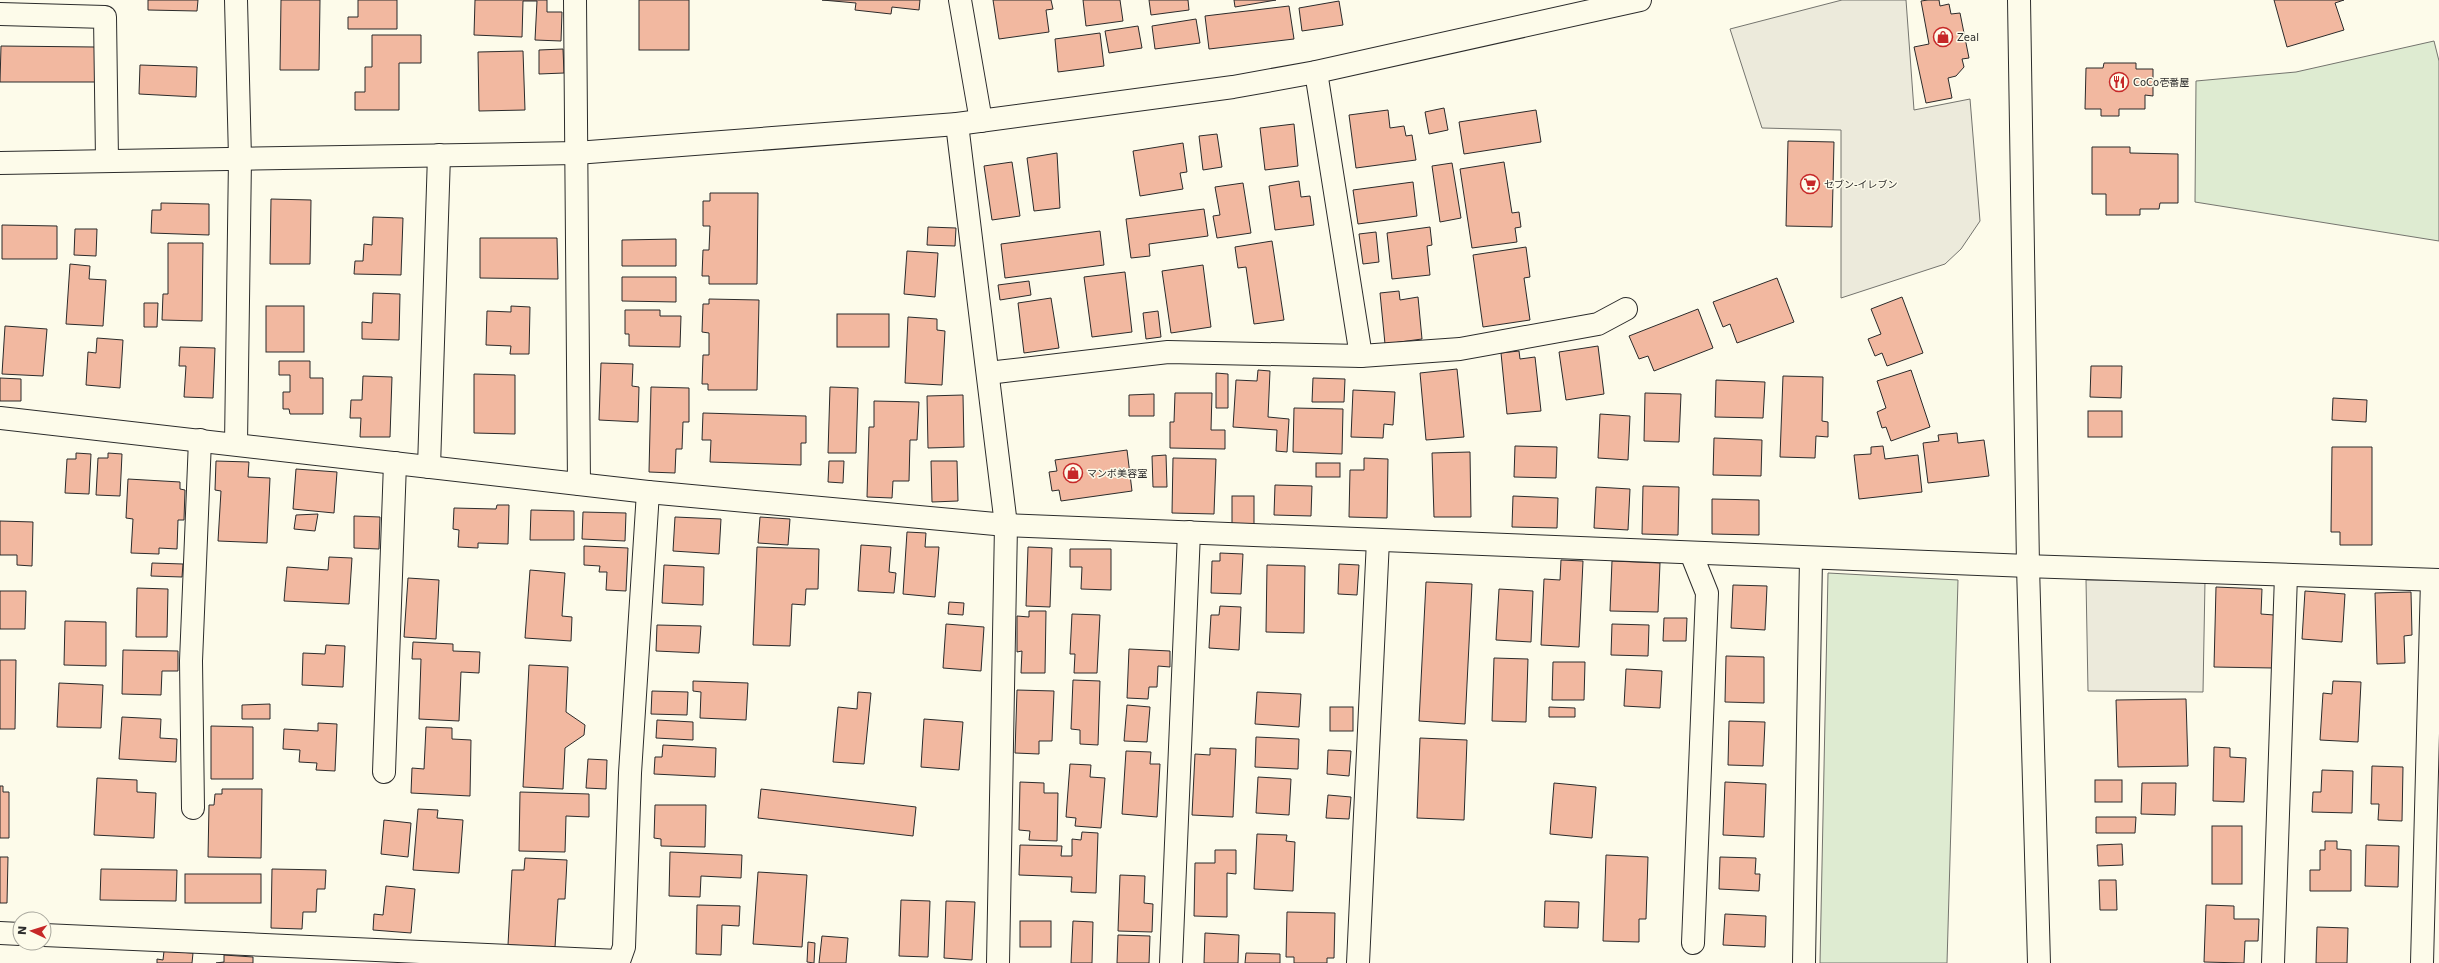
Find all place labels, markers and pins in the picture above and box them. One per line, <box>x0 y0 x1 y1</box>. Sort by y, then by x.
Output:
shop icon: Zeal <box>1932 26 1954 48</box>
place label: Zeal <box>1957 32 1979 43</box>
restaurant icon: CoCo壱番屋 <box>2108 71 2130 93</box>
place label: CoCo壱番屋 <box>2133 77 2189 88</box>
supermarket icon: セブン-イレブン <box>1799 173 1821 195</box>
place label: セブン-イレブン <box>1824 179 1898 190</box>
shop icon: マンボ美容室 <box>1062 462 1084 484</box>
place label: マンボ美容室 <box>1087 468 1147 479</box>

